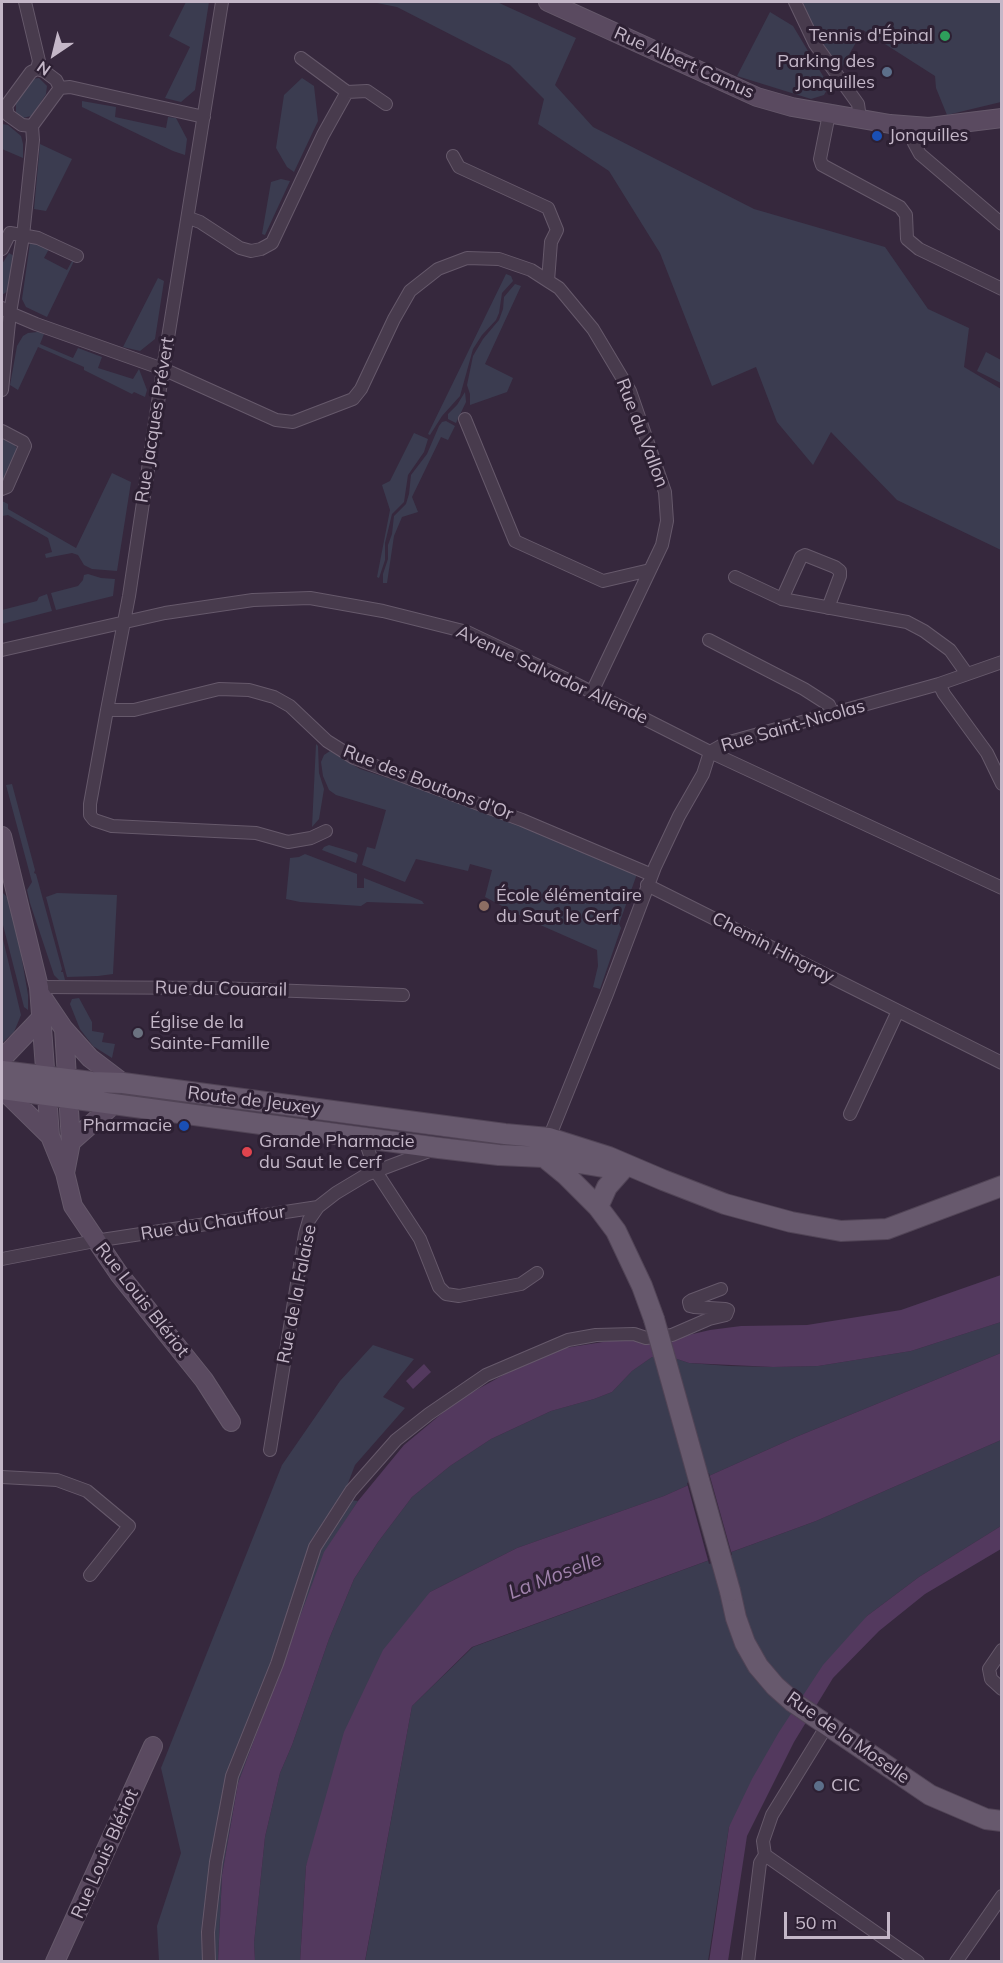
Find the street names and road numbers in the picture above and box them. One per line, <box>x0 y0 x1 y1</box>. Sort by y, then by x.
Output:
street label: Rue Albert Camus <box>610 22 758 104</box>
street label: Rue Jacques Prévert <box>131 336 179 504</box>
street label: Rue du Vallon <box>611 375 673 491</box>
street label: Avenue Salvador Allende <box>453 621 651 729</box>
street label: Rue Saint-Nicolas <box>719 695 867 757</box>
street label: Rue des Boutons d'Or <box>340 741 516 825</box>
street label: Chemin Hingray <box>708 908 838 988</box>
street label: Rue du Couarail <box>155 977 287 1001</box>
street label: Route de Jeuxey <box>186 1082 322 1120</box>
street label: Rue du Chauffour <box>139 1201 287 1245</box>
street label: Rue de la Falaise <box>273 1223 321 1365</box>
street label: Rue Louis Blériot <box>91 1238 193 1362</box>
street label: Rue de la Moselle <box>782 1688 914 1788</box>
street label: Rue Louis Blériot <box>67 1786 143 1922</box>

